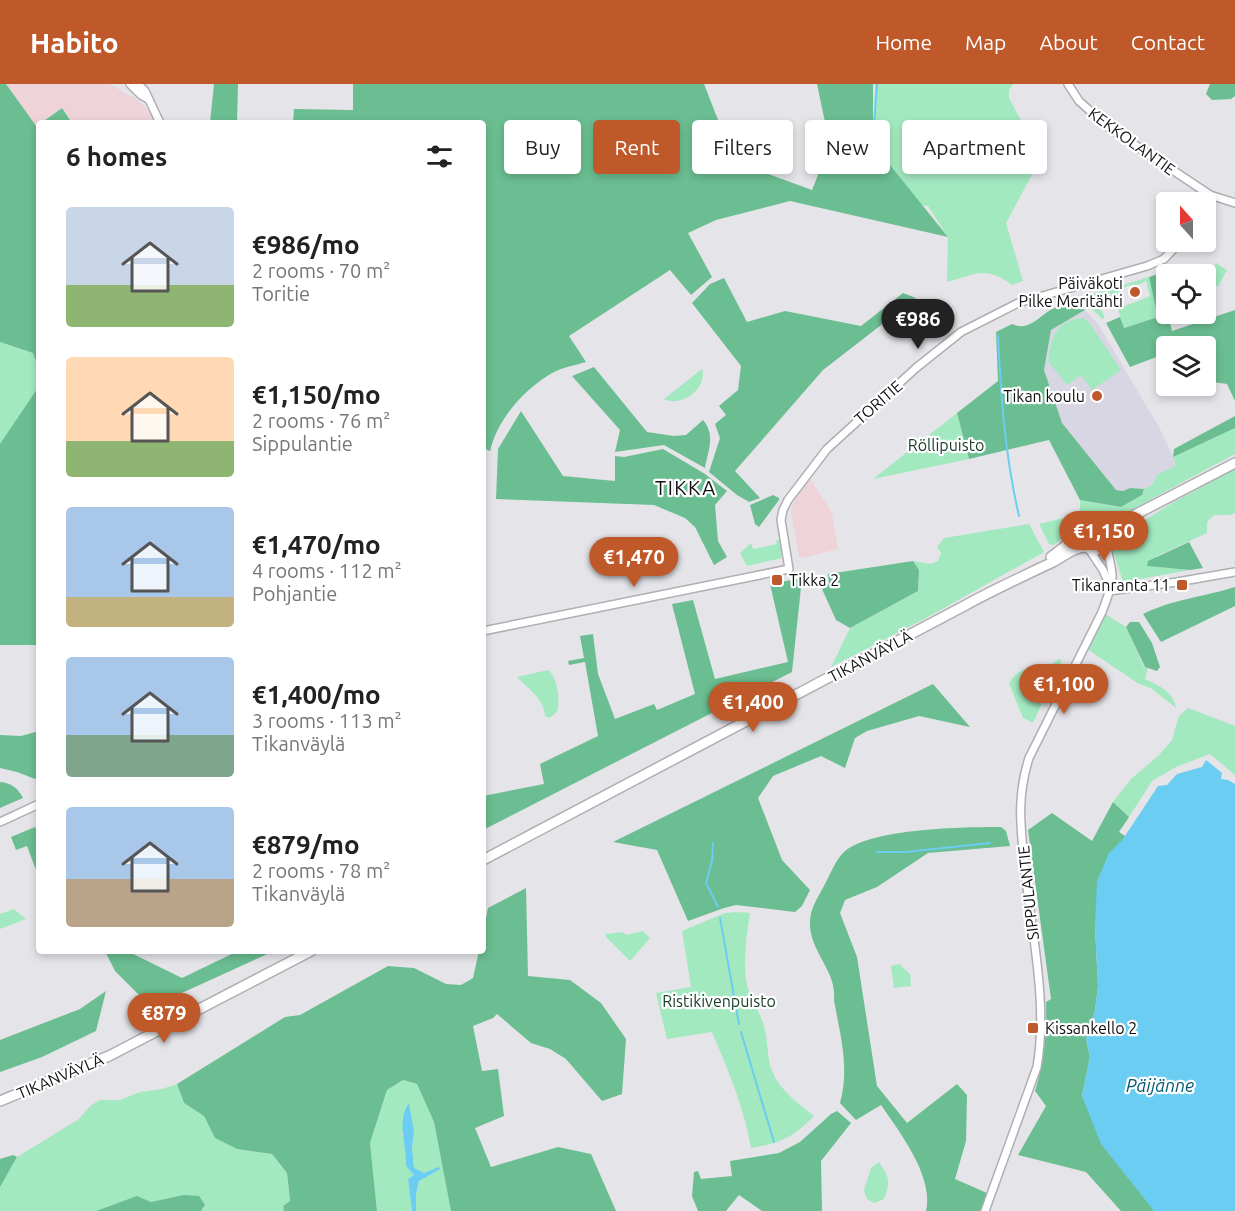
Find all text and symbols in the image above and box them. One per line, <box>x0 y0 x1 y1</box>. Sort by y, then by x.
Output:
text: Habito <box>30 27 119 58</box>
text: Home <box>875 30 932 54</box>
text: Map <box>965 30 1006 54</box>
text: About <box>1039 30 1098 54</box>
text: Contact <box>1131 30 1205 54</box>
street label: KEKKOLANTIE <box>1085 104 1179 178</box>
chip: Buy <box>504 120 581 174</box>
chip: Rent <box>593 120 680 174</box>
chip: Filters <box>692 120 793 174</box>
chip: New <box>805 120 890 174</box>
chip: Apartment <box>902 120 1047 174</box>
icon: filters <box>423 140 456 173</box>
text: 6 homes <box>66 142 167 171</box>
north arrow <box>1156 192 1216 252</box>
map controls <box>1156 192 1216 396</box>
text: €986/mo <box>252 230 360 259</box>
icon: home <box>114 231 186 303</box>
text: 2 rooms · 70 m² <box>252 259 390 282</box>
button: locate <box>1156 264 1216 324</box>
place label: Päiväkoti Pilke Meritähti <box>1019 274 1123 310</box>
text: Toritie <box>252 282 310 305</box>
marker: Päiväkoti Pilke Meritähti <box>1128 285 1142 299</box>
pin: €986 <box>882 299 954 350</box>
text: €986 <box>895 307 941 330</box>
button: layers <box>1156 336 1216 396</box>
street label: TORITIE <box>851 376 905 428</box>
text: €1,150/mo <box>252 380 381 409</box>
icon: home <box>114 381 186 453</box>
place label: Tikan koulu <box>1003 387 1085 405</box>
marker: Tikan koulu <box>1090 389 1104 403</box>
text: 2 rooms · 76 m² <box>252 409 390 432</box>
text: Sippulantie <box>252 432 353 455</box>
park label: Röllipuisto <box>908 436 984 454</box>
district label: TIKKA <box>655 476 717 499</box>
pin: €1,150 <box>1055 511 1153 562</box>
text: €1,150 <box>1073 519 1135 542</box>
text: €1,470/mo <box>252 530 381 559</box>
icon: home <box>114 531 186 603</box>
pin: €1,470 <box>585 537 683 588</box>
text: €1,470 <box>603 545 665 568</box>
text: 4 rooms · 112 m² <box>252 559 402 582</box>
place label: Tikka 2 <box>789 571 839 589</box>
marker: Tikka 2 <box>770 573 784 587</box>
place label: Tikanranta 11 <box>1072 576 1170 594</box>
marker: Tikanranta 11 <box>1175 578 1189 592</box>
text: Pohjantie <box>252 582 337 605</box>
street label: TIKANVÄYLÄ <box>825 626 915 686</box>
pin: €1,100 <box>1015 664 1113 715</box>
text: €1,100 <box>1033 672 1095 695</box>
text: €1,400/mo <box>252 680 381 709</box>
icon: home <box>114 681 186 753</box>
pin: €1,400 <box>704 682 802 733</box>
text: €1,400 <box>722 690 784 713</box>
text: 3 rooms · 113 m² <box>252 709 402 732</box>
text: Tikanväylä <box>252 732 345 755</box>
text: €879/mo <box>252 830 360 859</box>
icon: home <box>114 831 186 903</box>
street label: SIPPULANTIE <box>1014 845 1042 941</box>
text: 2 rooms · 78 m² <box>252 859 390 882</box>
text: Tikanväylä <box>252 882 345 905</box>
park label: Ristikivenpuisto <box>662 992 776 1010</box>
pin: €879 <box>128 993 200 1044</box>
text: €879 <box>141 1001 187 1024</box>
place label: Kissankello 2 <box>1045 1019 1137 1037</box>
marker: Kissankello 2 <box>1026 1021 1040 1035</box>
street label: TIKANVÄYLÄ <box>14 1050 106 1102</box>
water label: Päijänne <box>1126 1075 1194 1095</box>

